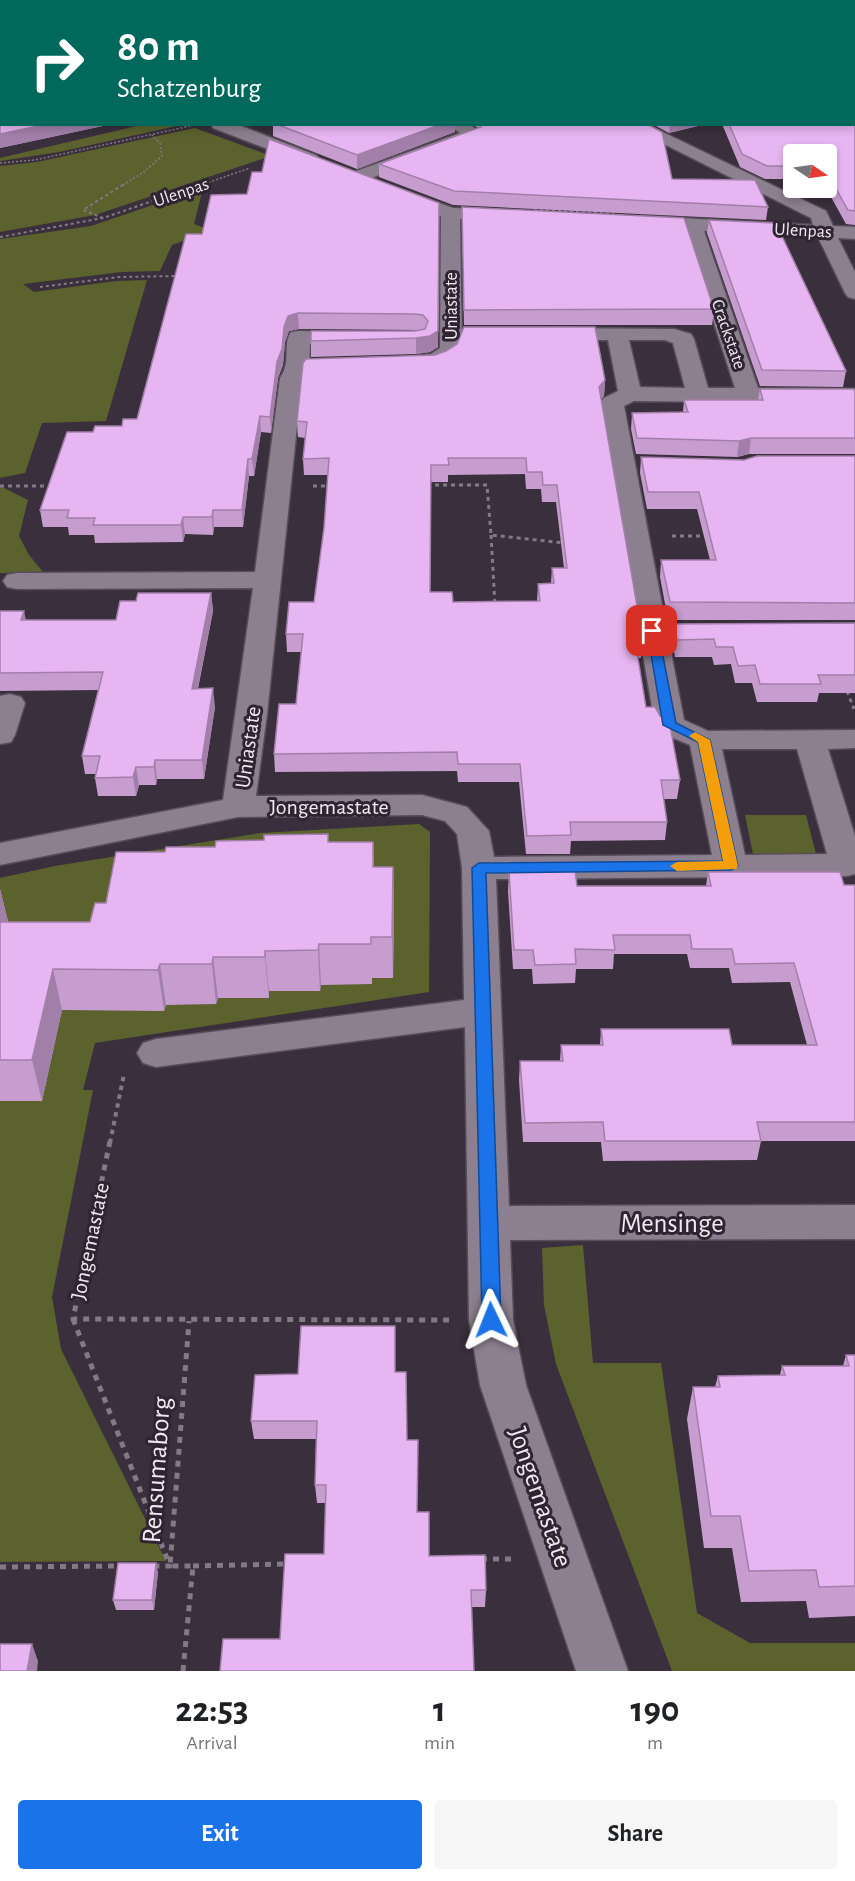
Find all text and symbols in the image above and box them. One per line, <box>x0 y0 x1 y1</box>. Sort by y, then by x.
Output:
icon: right <box>18 24 96 102</box>
text: 80 m <box>117 26 200 68</box>
text: Schatzenburg <box>117 75 261 102</box>
north arrow <box>783 144 837 198</box>
map controls <box>783 144 837 198</box>
street label: Ulenpas <box>151 175 211 211</box>
street label: Ulenpas <box>774 221 832 241</box>
street label: Uniastate <box>443 272 461 340</box>
street label: Crackstate <box>708 297 748 372</box>
pin <box>626 605 677 656</box>
icon: arrive <box>635 614 668 647</box>
street label: Uniastate <box>231 705 265 789</box>
street label: Jongemastate <box>269 796 389 818</box>
street label: Jongemastate <box>67 1181 113 1302</box>
street label: Mensinge <box>620 1210 724 1237</box>
position arrow <box>459 1288 523 1352</box>
street label: Rensumaborg <box>138 1395 175 1544</box>
street label: Jongemastate <box>504 1424 577 1571</box>
text: 22:53 <box>175 1692 249 1728</box>
text: 1 <box>433 1692 446 1728</box>
text: 190 <box>630 1692 680 1728</box>
text: Arrival <box>186 1733 238 1753</box>
text: min <box>424 1733 455 1753</box>
text: m <box>647 1733 663 1753</box>
button: Exit <box>18 1800 422 1869</box>
button: Share <box>434 1800 837 1869</box>

